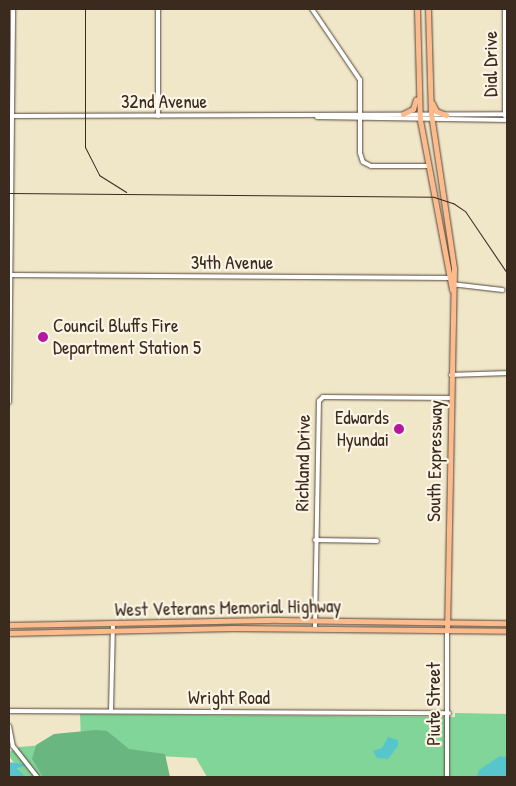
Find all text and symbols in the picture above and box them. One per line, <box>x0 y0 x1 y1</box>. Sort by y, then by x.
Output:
street label: Dial Drive <box>480 31 502 97</box>
street label: 32nd Avenue <box>121 91 207 113</box>
street label: 34th Avenue <box>191 252 273 274</box>
place label: Council Bluffs Fire Department Station 5 <box>53 315 201 359</box>
marker: Council Bluffs Fire Department Station 5 <box>37 331 49 343</box>
street label: South Expressway <box>423 400 447 522</box>
place label: Edwards Hyundai <box>335 407 389 451</box>
street label: Richland Drive <box>291 414 315 512</box>
marker: Edwards Hyundai <box>393 423 405 435</box>
street label: West Veterans Memorial Highway <box>115 595 341 621</box>
street label: Piute Street <box>423 662 445 746</box>
street label: Wright Road <box>188 687 270 709</box>

